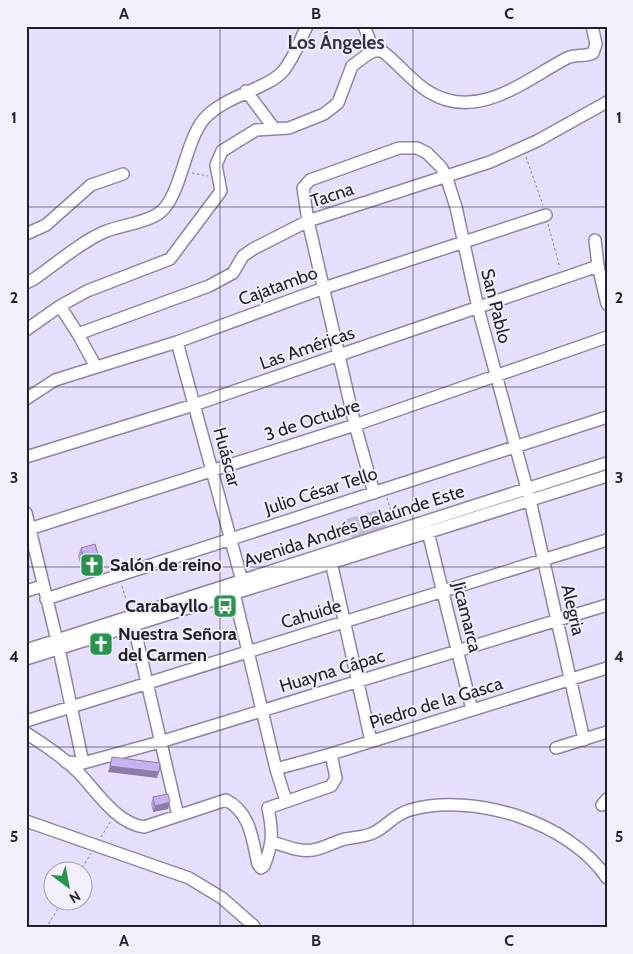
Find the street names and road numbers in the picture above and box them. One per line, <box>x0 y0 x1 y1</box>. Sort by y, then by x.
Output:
street label: Tacna <box>308 178 357 212</box>
street label: Cajatambo <box>236 262 321 310</box>
street label: San Pablo <box>476 266 516 346</box>
street label: Las Américas <box>257 321 357 375</box>
street label: 3 de Octubre <box>261 394 363 446</box>
street label: Huáscar <box>209 425 246 489</box>
street label: Julio César Tello <box>261 462 380 520</box>
street label: Avenida Andrés Belaúnde Este <box>241 480 467 572</box>
street label: Jicamarca <box>447 579 486 655</box>
street label: Alegria <box>556 582 590 638</box>
street label: Cahuide <box>278 594 344 634</box>
street label: Huayna Cápac <box>277 645 387 697</box>
street label: Piedro de la Gasca <box>367 672 505 734</box>

